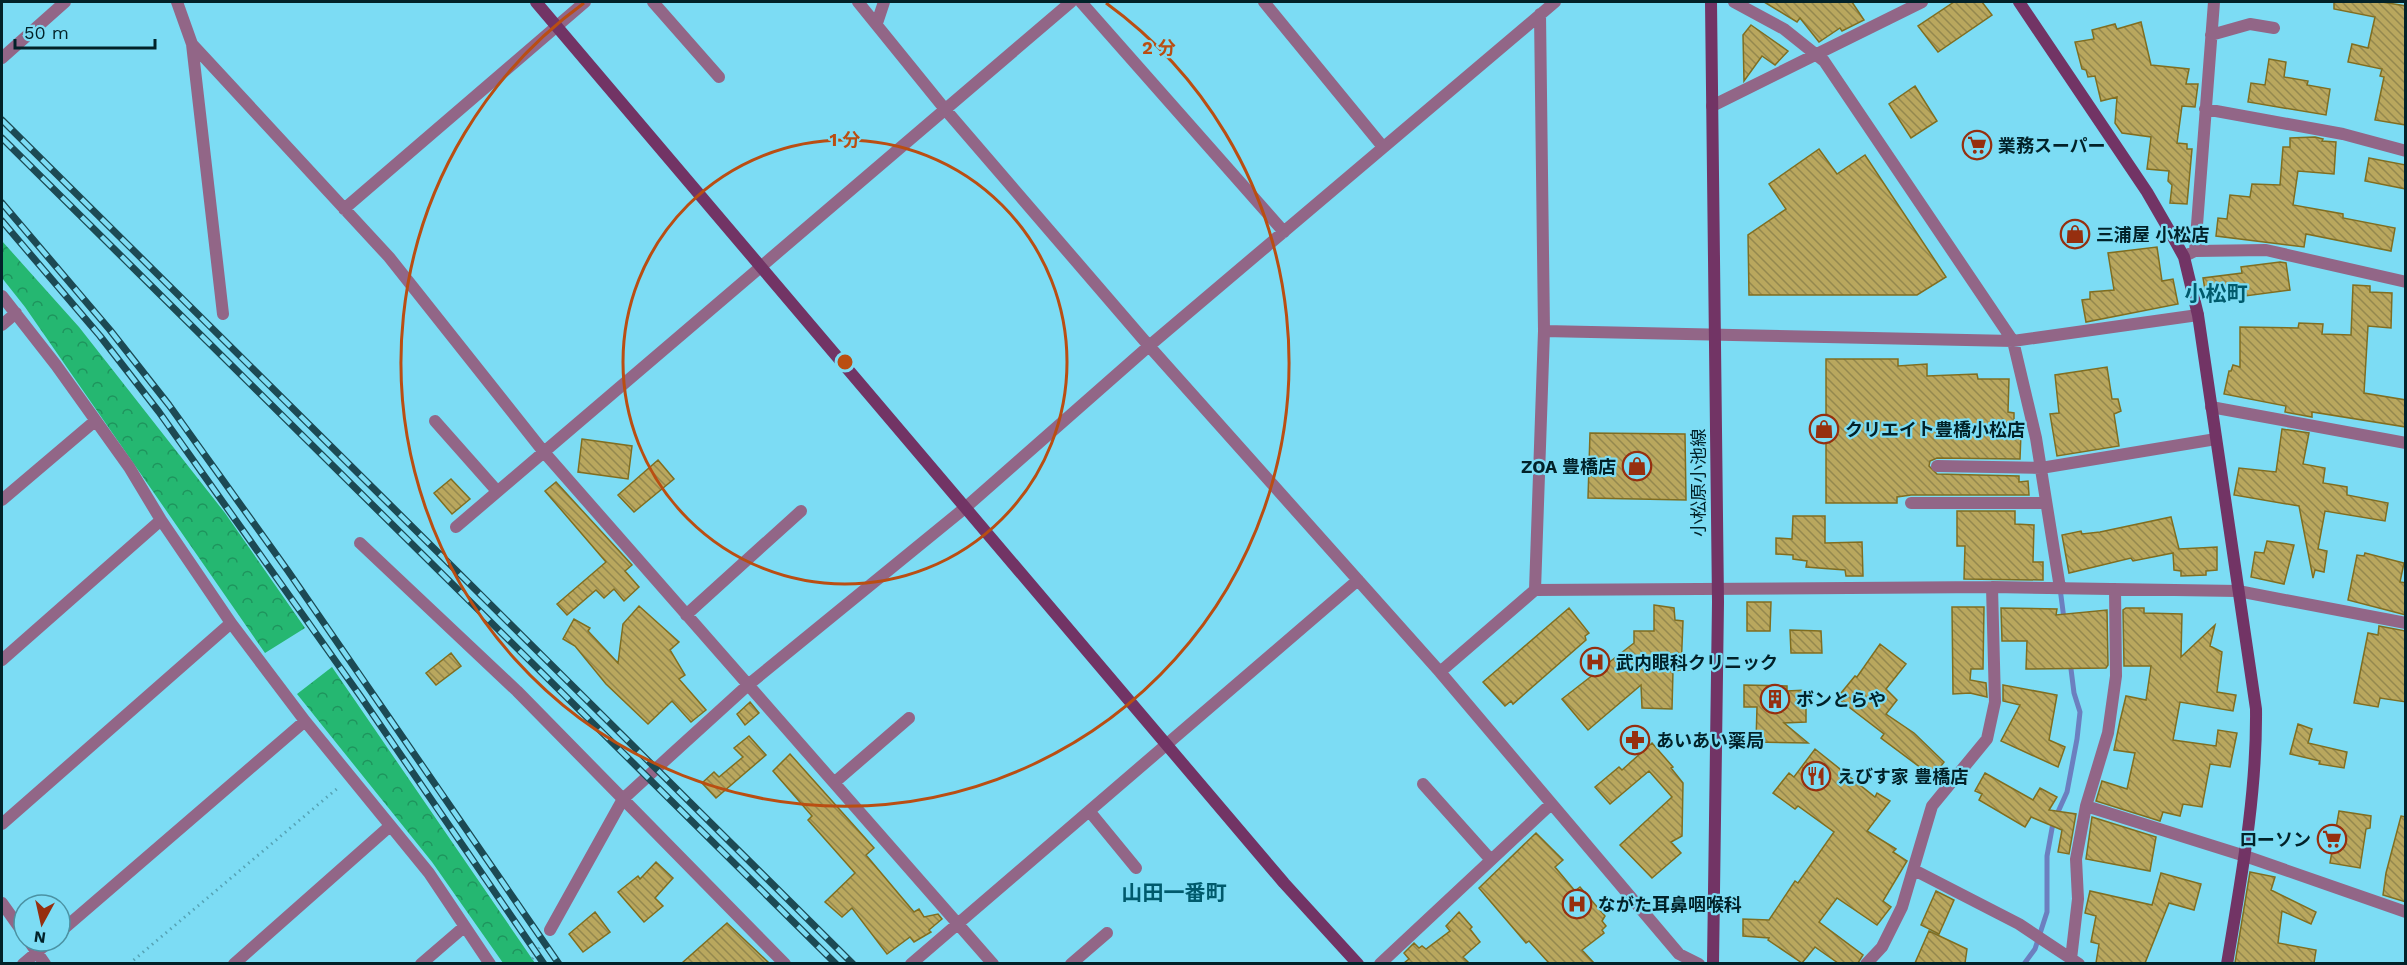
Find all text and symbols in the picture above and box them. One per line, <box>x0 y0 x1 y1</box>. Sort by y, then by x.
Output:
scale bar <box>15 12 154 50</box>
text: 50 m <box>24 22 69 43</box>
text: 2 分 <box>1142 37 1176 58</box>
text: 1 分 <box>830 129 860 150</box>
supermarket icon: 業務スーパー <box>1961 129 1993 161</box>
place label: 業務スーパー <box>1998 135 2106 156</box>
shop icon: 三浦屋 小松店 <box>2059 218 2091 250</box>
place label: 三浦屋 小松店 <box>2096 224 2209 245</box>
district label: 小松町 <box>2185 281 2248 306</box>
centre of rings <box>835 352 855 372</box>
shop icon: クリエイト豊橋小松店 <box>1808 413 1840 445</box>
place label: クリエイト豊橋小松店 <box>1845 419 2025 440</box>
street label: 小松原小池線 <box>1688 429 1709 537</box>
shop icon: ZOA 豊橋店 <box>1621 450 1653 482</box>
place label: ZOA 豊橋店 <box>1521 456 1616 477</box>
hospital icon: 武内眼科クリニック <box>1579 646 1611 678</box>
place label: 武内眼科クリニック <box>1616 652 1778 673</box>
building icon: ボンとらや <box>1759 683 1791 715</box>
place label: ボンとらや <box>1796 689 1886 710</box>
pharmacy icon: あいあい薬局 <box>1619 724 1651 756</box>
place label: あいあい薬局 <box>1656 730 1764 751</box>
restaurant icon: えびす家 豊橋店 <box>1800 760 1832 792</box>
place label: えびす家 豊橋店 <box>1837 766 1968 787</box>
supermarket icon: ローソン <box>2316 823 2348 855</box>
place label: ローソン <box>2239 829 2311 850</box>
district label: 山田一番町 <box>1122 880 1227 905</box>
hospital icon: ながた耳鼻咽喉科 <box>1561 888 1593 920</box>
north arrow <box>12 893 72 953</box>
place label: ながた耳鼻咽喉科 <box>1598 894 1742 915</box>
text: N <box>33 927 47 948</box>

